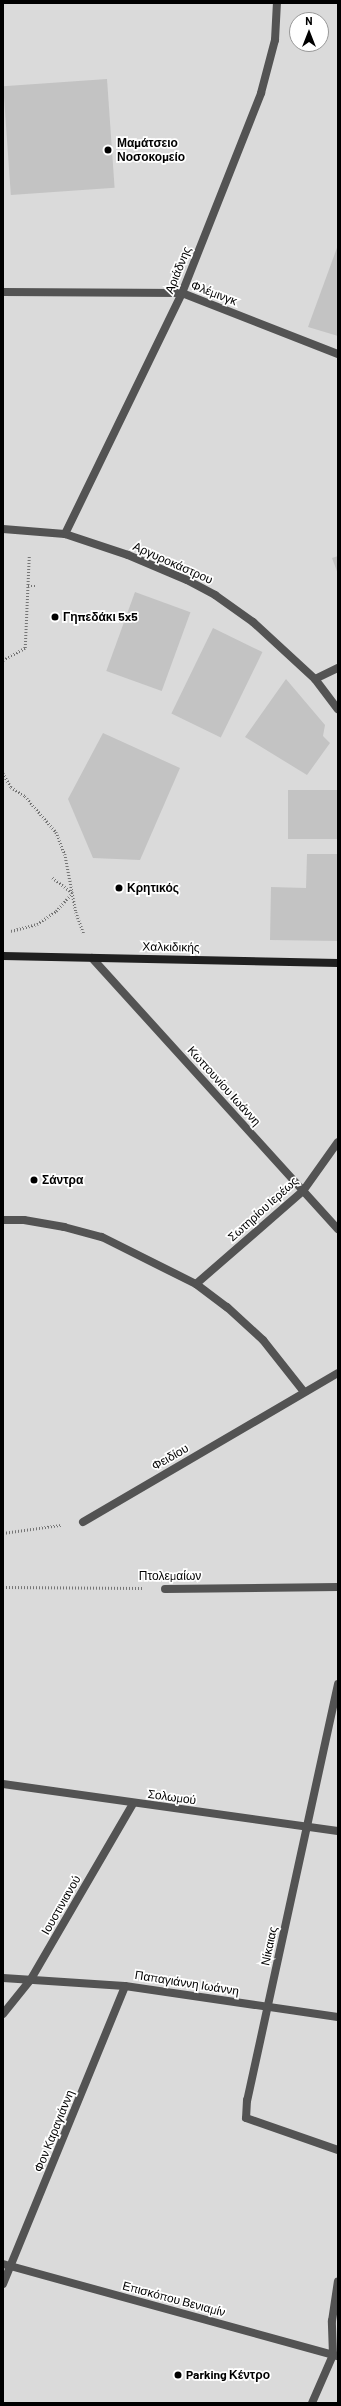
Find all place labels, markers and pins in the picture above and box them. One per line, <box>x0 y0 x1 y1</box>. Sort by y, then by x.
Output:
place label: Μαμάτσειο Νοσοκομείο <box>117 136 185 164</box>
marker: Μαμάτσειο Νοσοκομείο <box>102 144 114 156</box>
place label: Γηπεδάκι 5x5 <box>63 610 138 624</box>
marker: Γηπεδάκι 5x5 <box>50 612 60 622</box>
place label: Κρητικός <box>127 881 179 895</box>
marker: Κρητικός <box>114 883 124 893</box>
place label: Σάντρα <box>42 1173 83 1187</box>
marker: Σάντρα <box>29 1175 39 1185</box>
place label: Parking Κέντρο <box>186 2368 270 2382</box>
marker: Parking Κέντρο <box>173 2370 183 2380</box>

